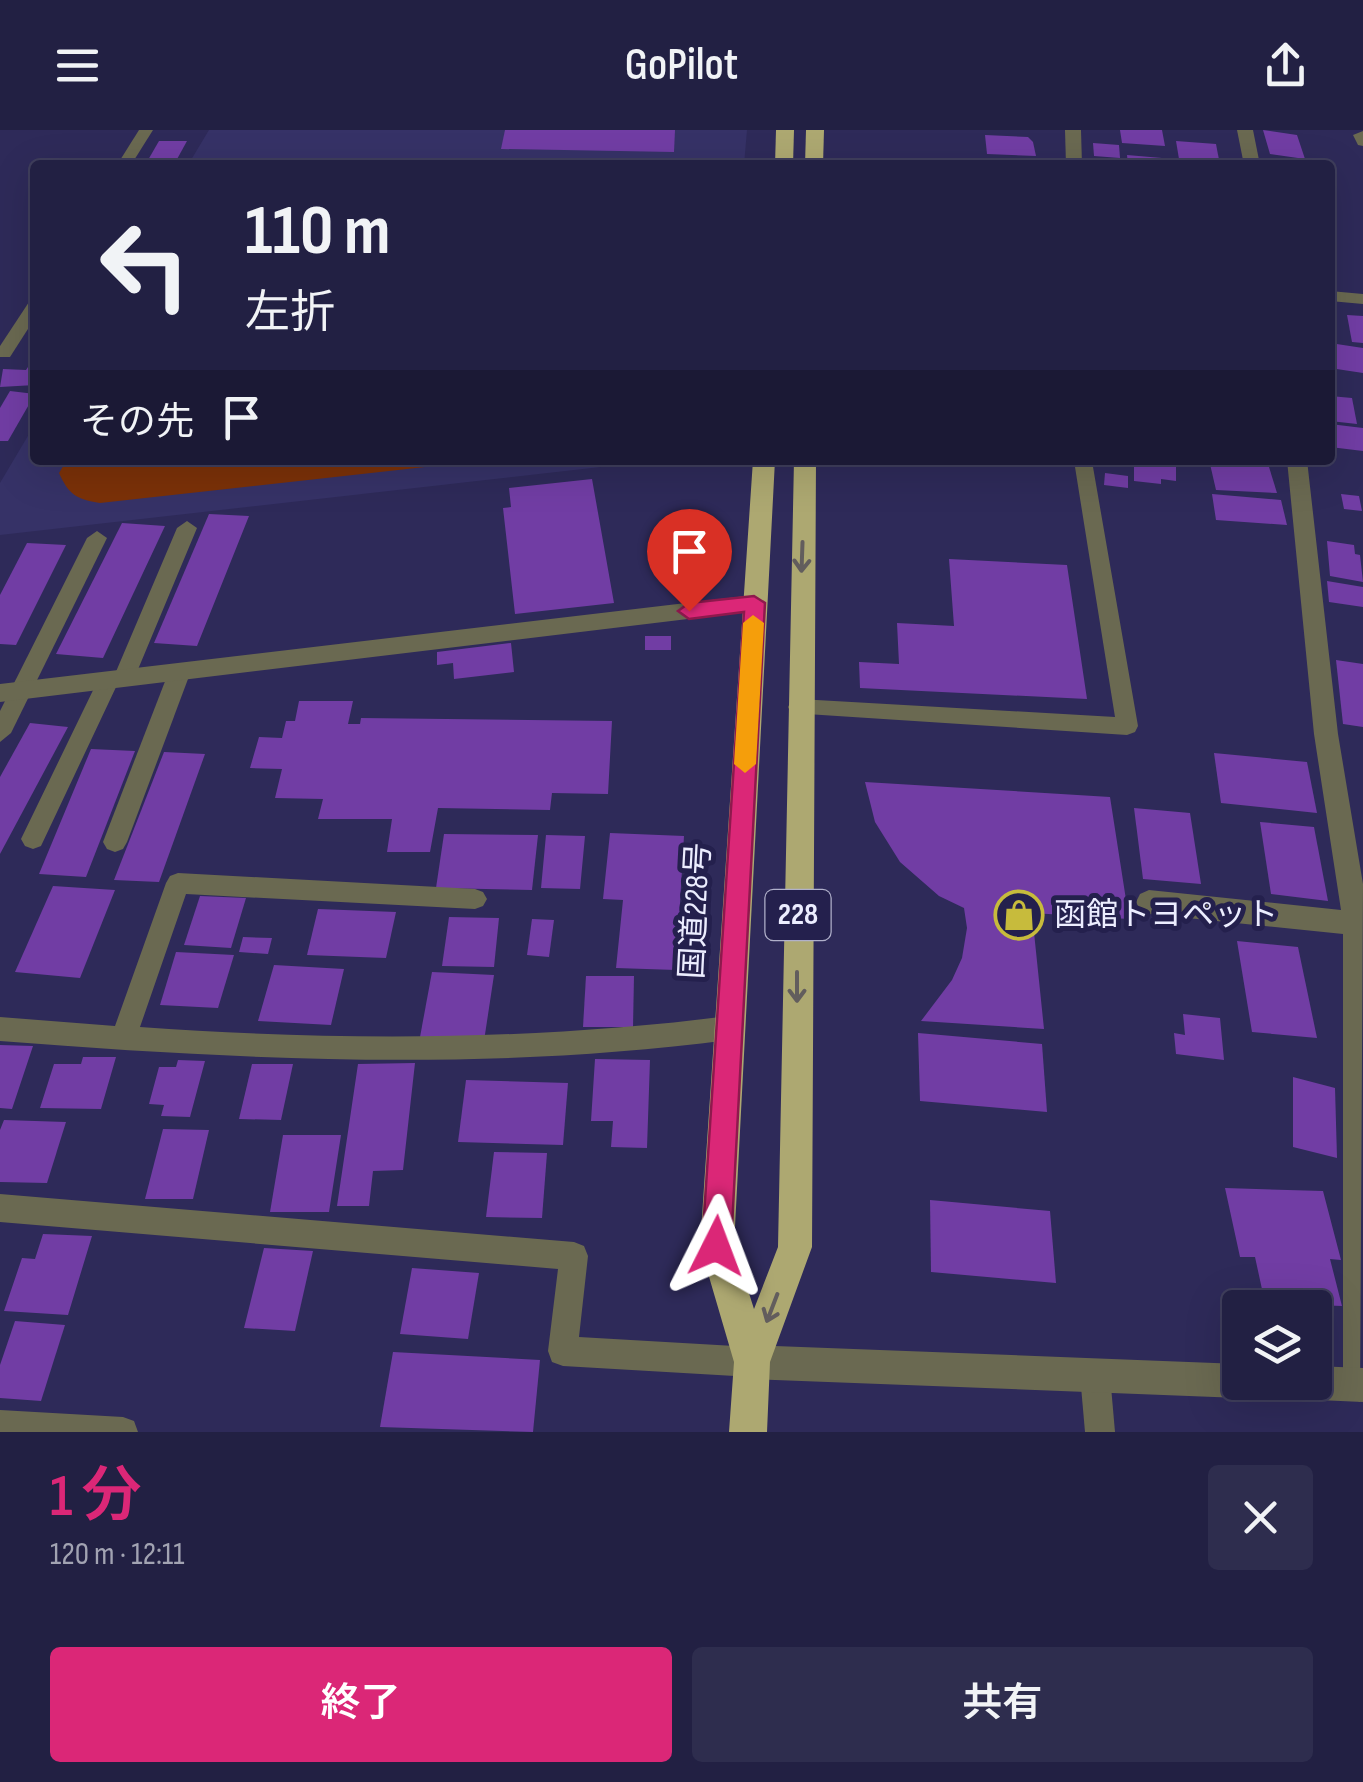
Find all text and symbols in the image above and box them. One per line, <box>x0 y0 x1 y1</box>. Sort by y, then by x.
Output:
icon: menu <box>50 38 105 93</box>
text: GoPilot <box>625 38 738 93</box>
icon: share <box>1258 38 1313 93</box>
text: 110 m <box>245 190 391 274</box>
icon: left <box>80 200 210 330</box>
text: 左折 <box>245 286 335 341</box>
icon: arrive <box>214 390 269 445</box>
text: その先 <box>80 400 194 445</box>
pin <box>647 509 732 612</box>
icon: arrive <box>662 524 717 579</box>
one-way arrow <box>792 541 811 573</box>
street label: 国道228号 <box>673 842 719 980</box>
shop icon: 函館トヨペット <box>993 889 1045 941</box>
road number: 228 <box>766 890 830 940</box>
place label: 函館トヨペット <box>1054 896 1278 935</box>
one-way arrow <box>788 970 806 1003</box>
position arrow <box>664 1194 768 1298</box>
map controls <box>1222 1290 1332 1400</box>
button: layers <box>1222 1290 1332 1400</box>
one-way arrow <box>762 1293 780 1323</box>
text: 1 分 <box>50 1461 142 1533</box>
button: close <box>1208 1465 1313 1570</box>
text: 120 m · 12:11 <box>50 1535 184 1574</box>
button: 終了 <box>50 1647 672 1762</box>
button: 共有 <box>692 1647 1313 1762</box>

